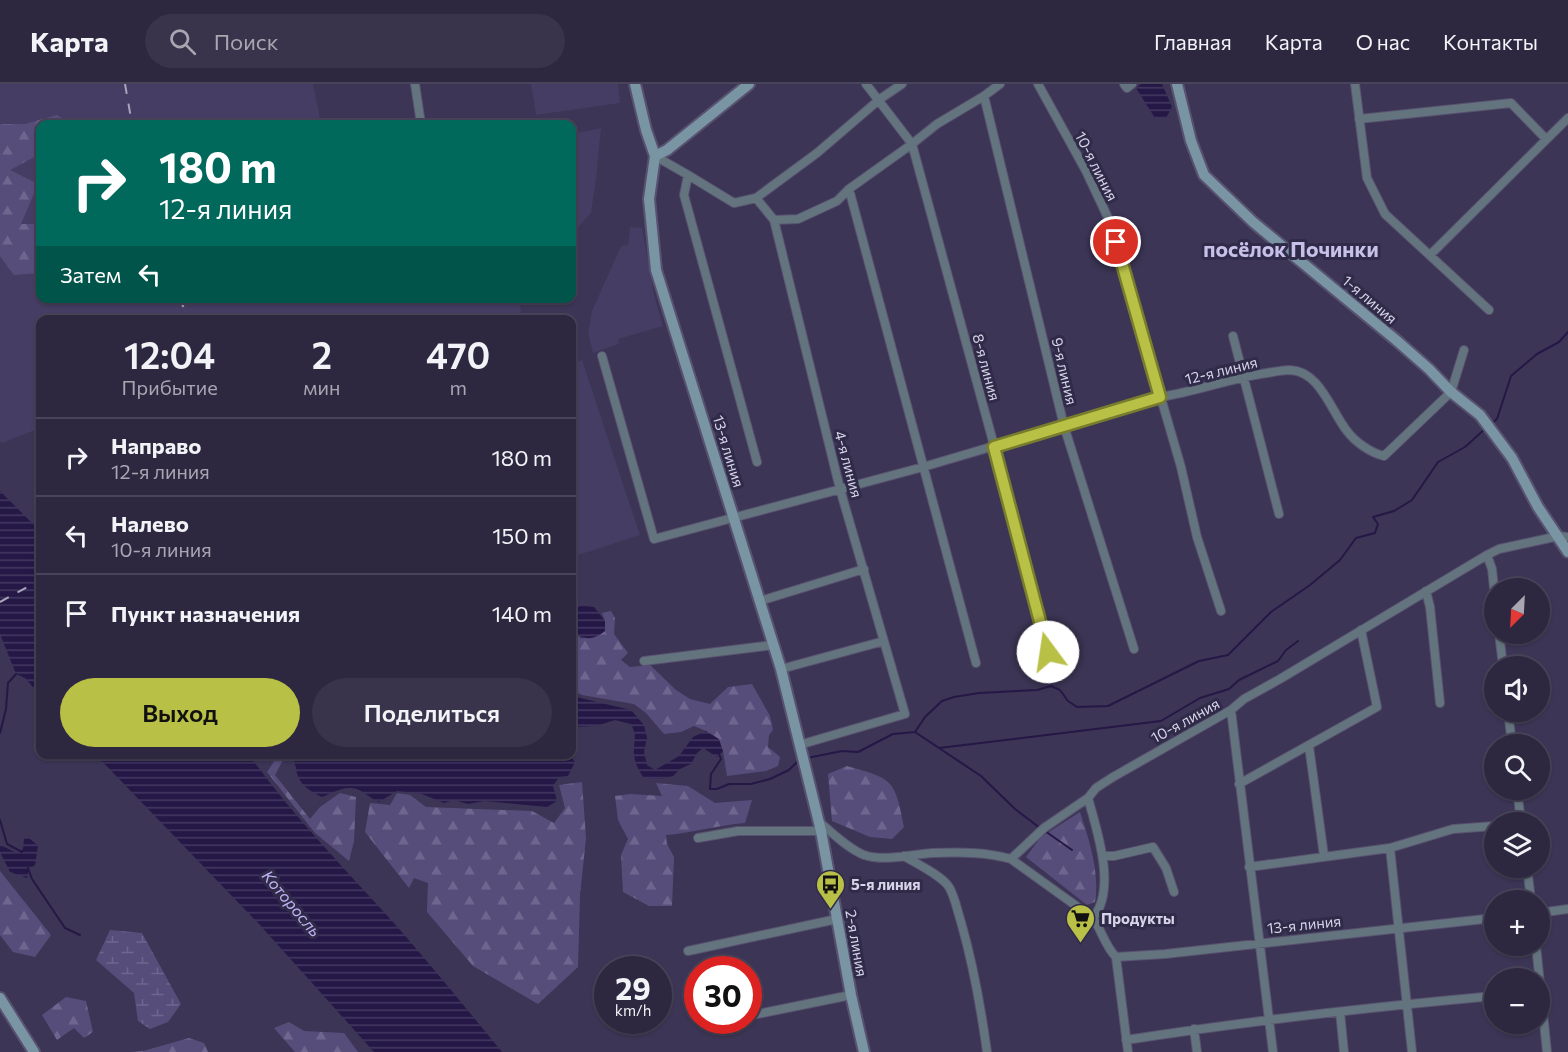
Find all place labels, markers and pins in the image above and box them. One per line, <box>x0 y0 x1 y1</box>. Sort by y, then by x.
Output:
pin <box>1090 216 1141 267</box>
bus stop icon: 5-я линия <box>814 868 846 910</box>
place label: 5-я линия <box>851 875 921 893</box>
supermarket icon: Продукты <box>1064 902 1096 944</box>
place label: Продукты <box>1101 909 1175 927</box>

